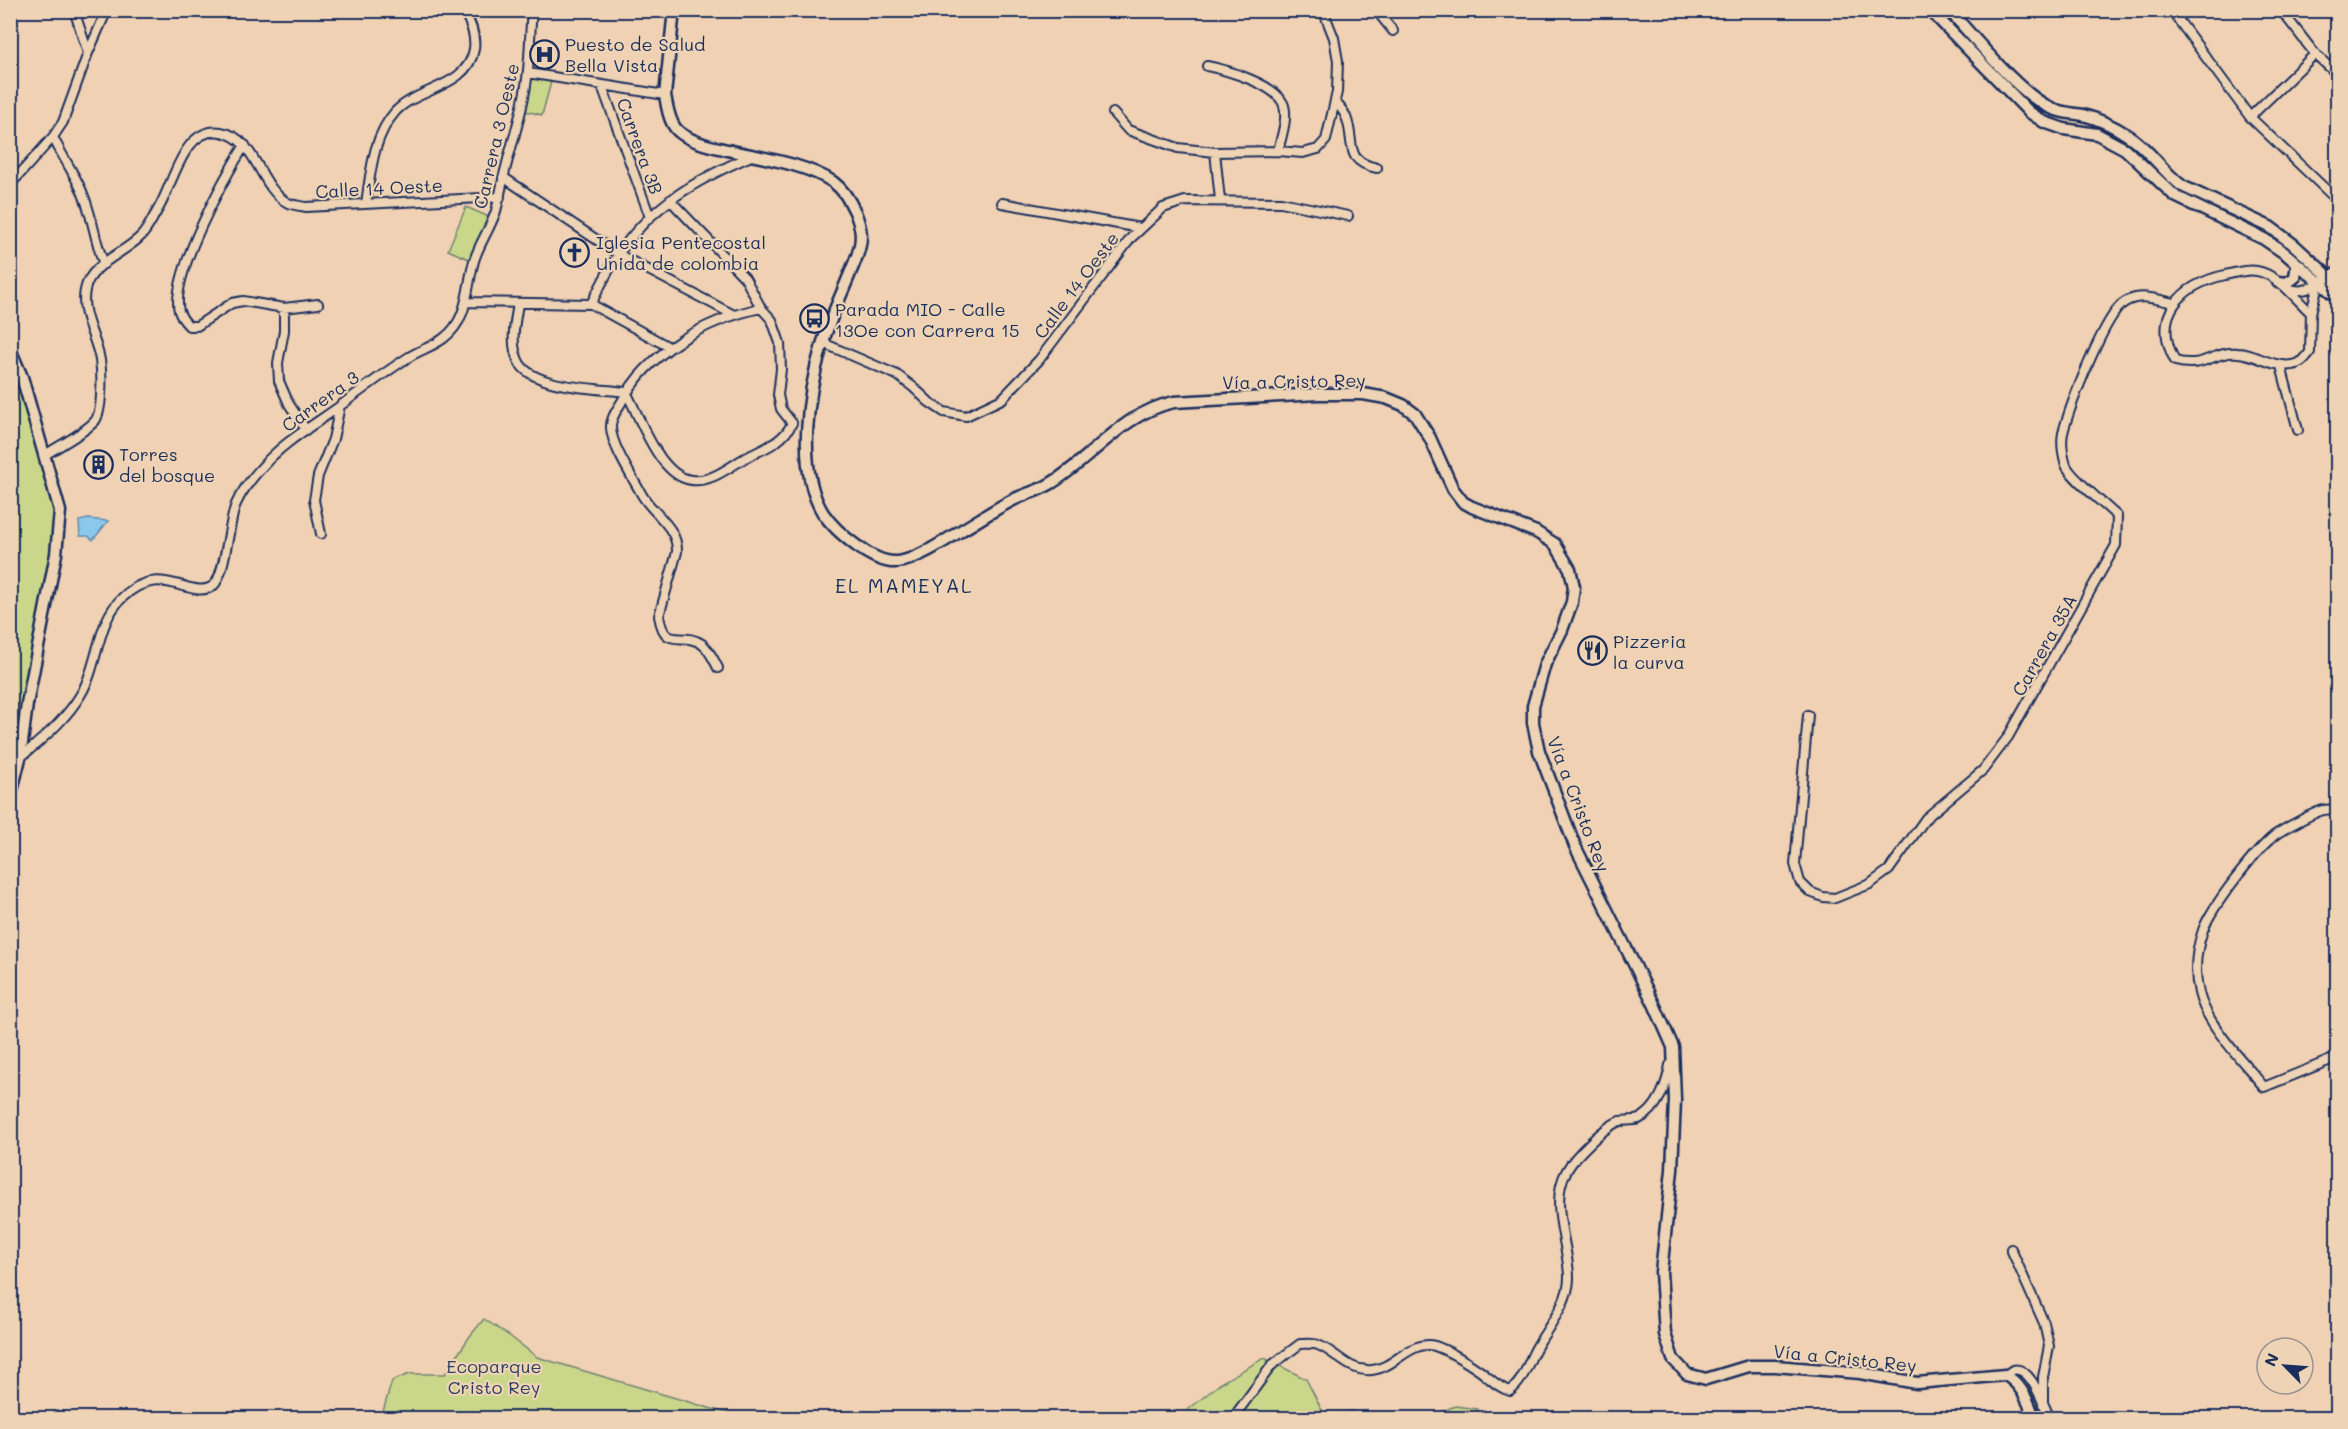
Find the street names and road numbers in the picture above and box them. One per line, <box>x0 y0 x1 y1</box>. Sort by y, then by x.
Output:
street label: Carrera 3 Oeste <box>468 61 524 211</box>
street label: Carrera 3B <box>611 94 669 198</box>
street label: Calle 14 Oeste <box>315 173 443 203</box>
street label: Calle 14 Oeste <box>1028 227 1124 343</box>
street label: Carrera 3 <box>277 365 363 437</box>
street label: Vía a Cristo Rey <box>1222 368 1366 394</box>
street label: Carrera 35A <box>2006 590 2082 700</box>
street label: Vía a Cristo Rey <box>1542 733 1616 875</box>
street label: Vía a Cristo Rey <box>1772 1339 1918 1377</box>

